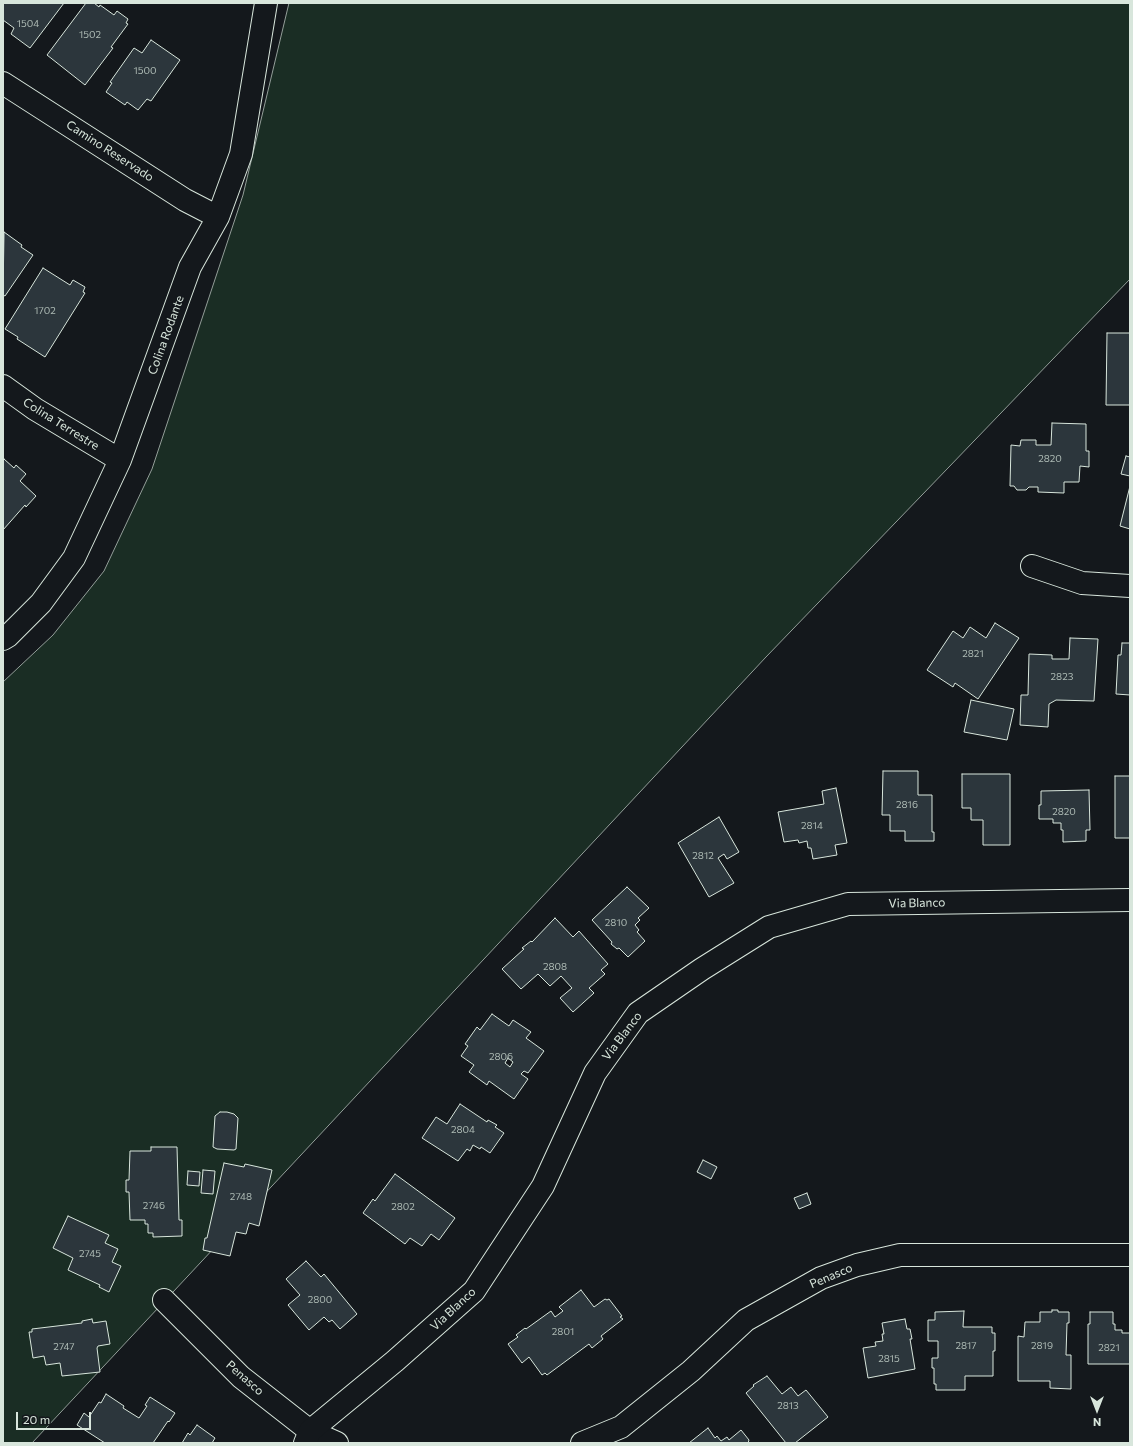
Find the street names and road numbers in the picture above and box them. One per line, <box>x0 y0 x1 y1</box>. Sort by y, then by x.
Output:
street label: Camino Reservado <box>64 117 156 185</box>
street label: Colina Rodante <box>145 294 187 376</box>
street label: Colina Terrestre <box>20 395 102 453</box>
street label: Via Blanco <box>888 895 946 911</box>
street label: Via Blanco <box>599 1009 645 1063</box>
street label: Penasco <box>807 1261 855 1291</box>
street label: Via Blanco <box>427 1284 479 1334</box>
street label: Penasco <box>223 1358 267 1398</box>

